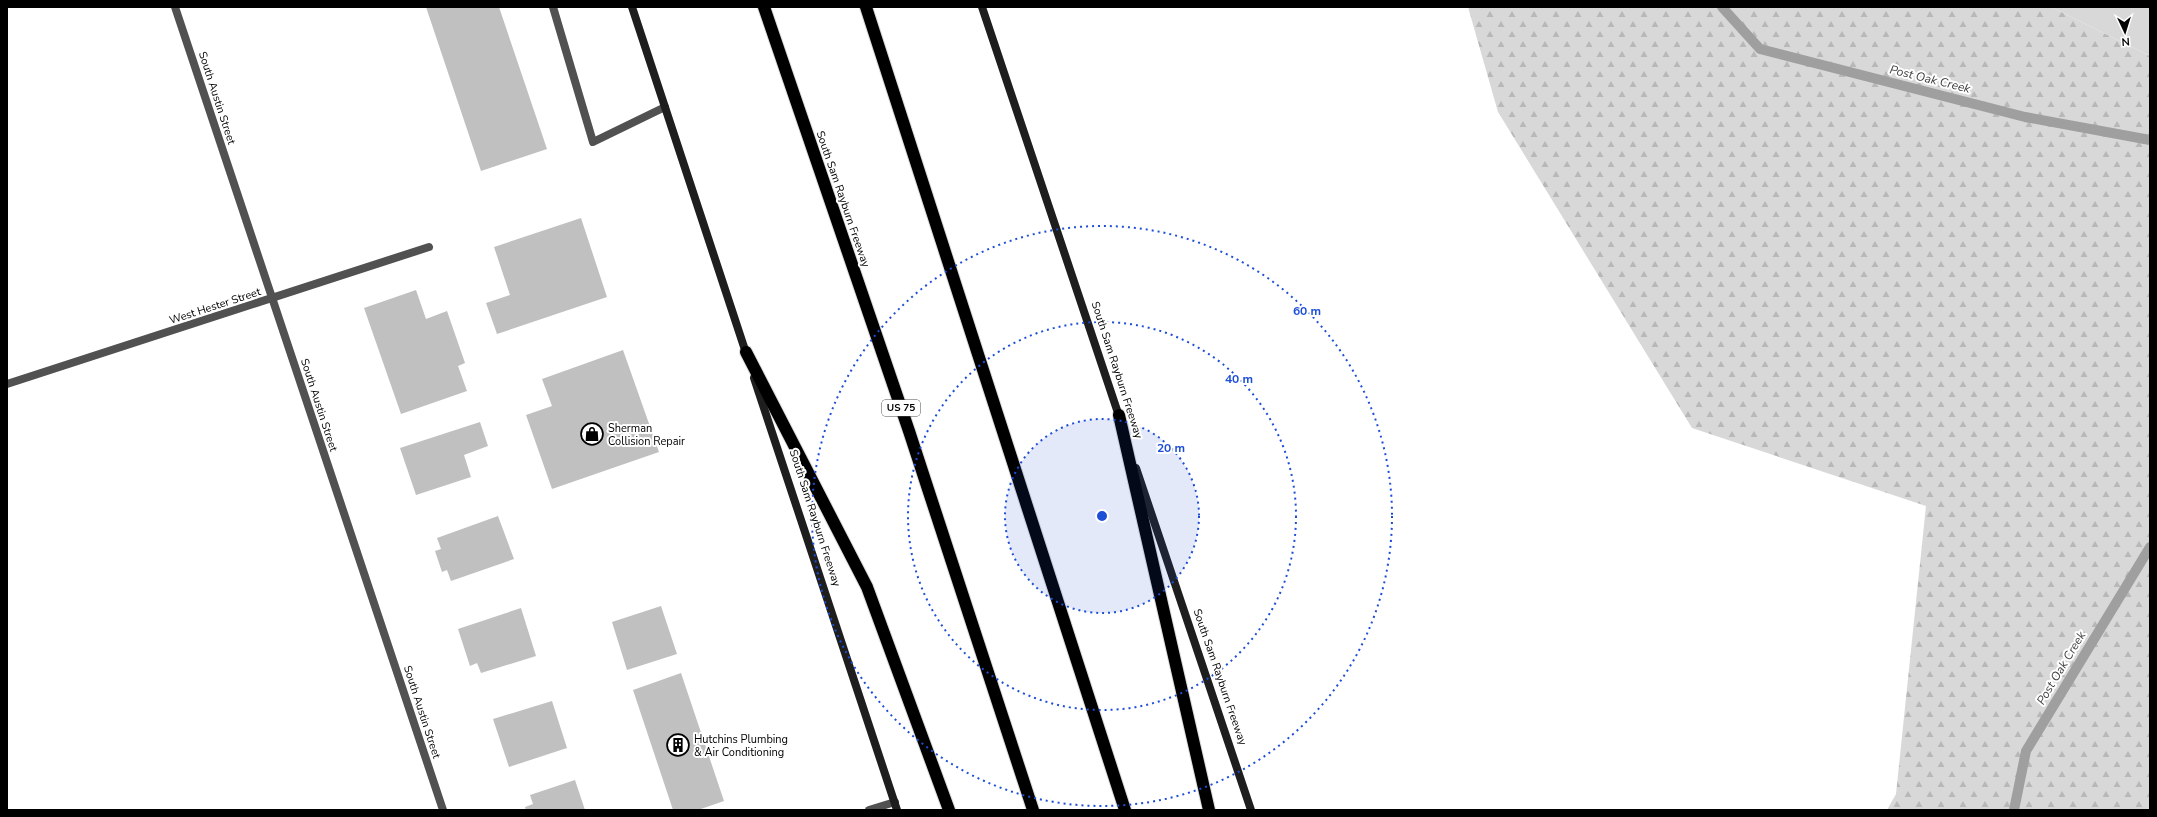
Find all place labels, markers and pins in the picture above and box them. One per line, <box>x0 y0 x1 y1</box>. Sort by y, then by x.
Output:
shop icon: Sherman Collision Repair <box>579 421 605 447</box>
place label: Sherman Collision Repair <box>608 421 685 449</box>
centre of rings <box>1095 509 1109 523</box>
building icon: Hutchins Plumbing & Air Conditioning <box>665 732 691 758</box>
place label: Hutchins Plumbing & Air Conditioning <box>694 732 788 760</box>

